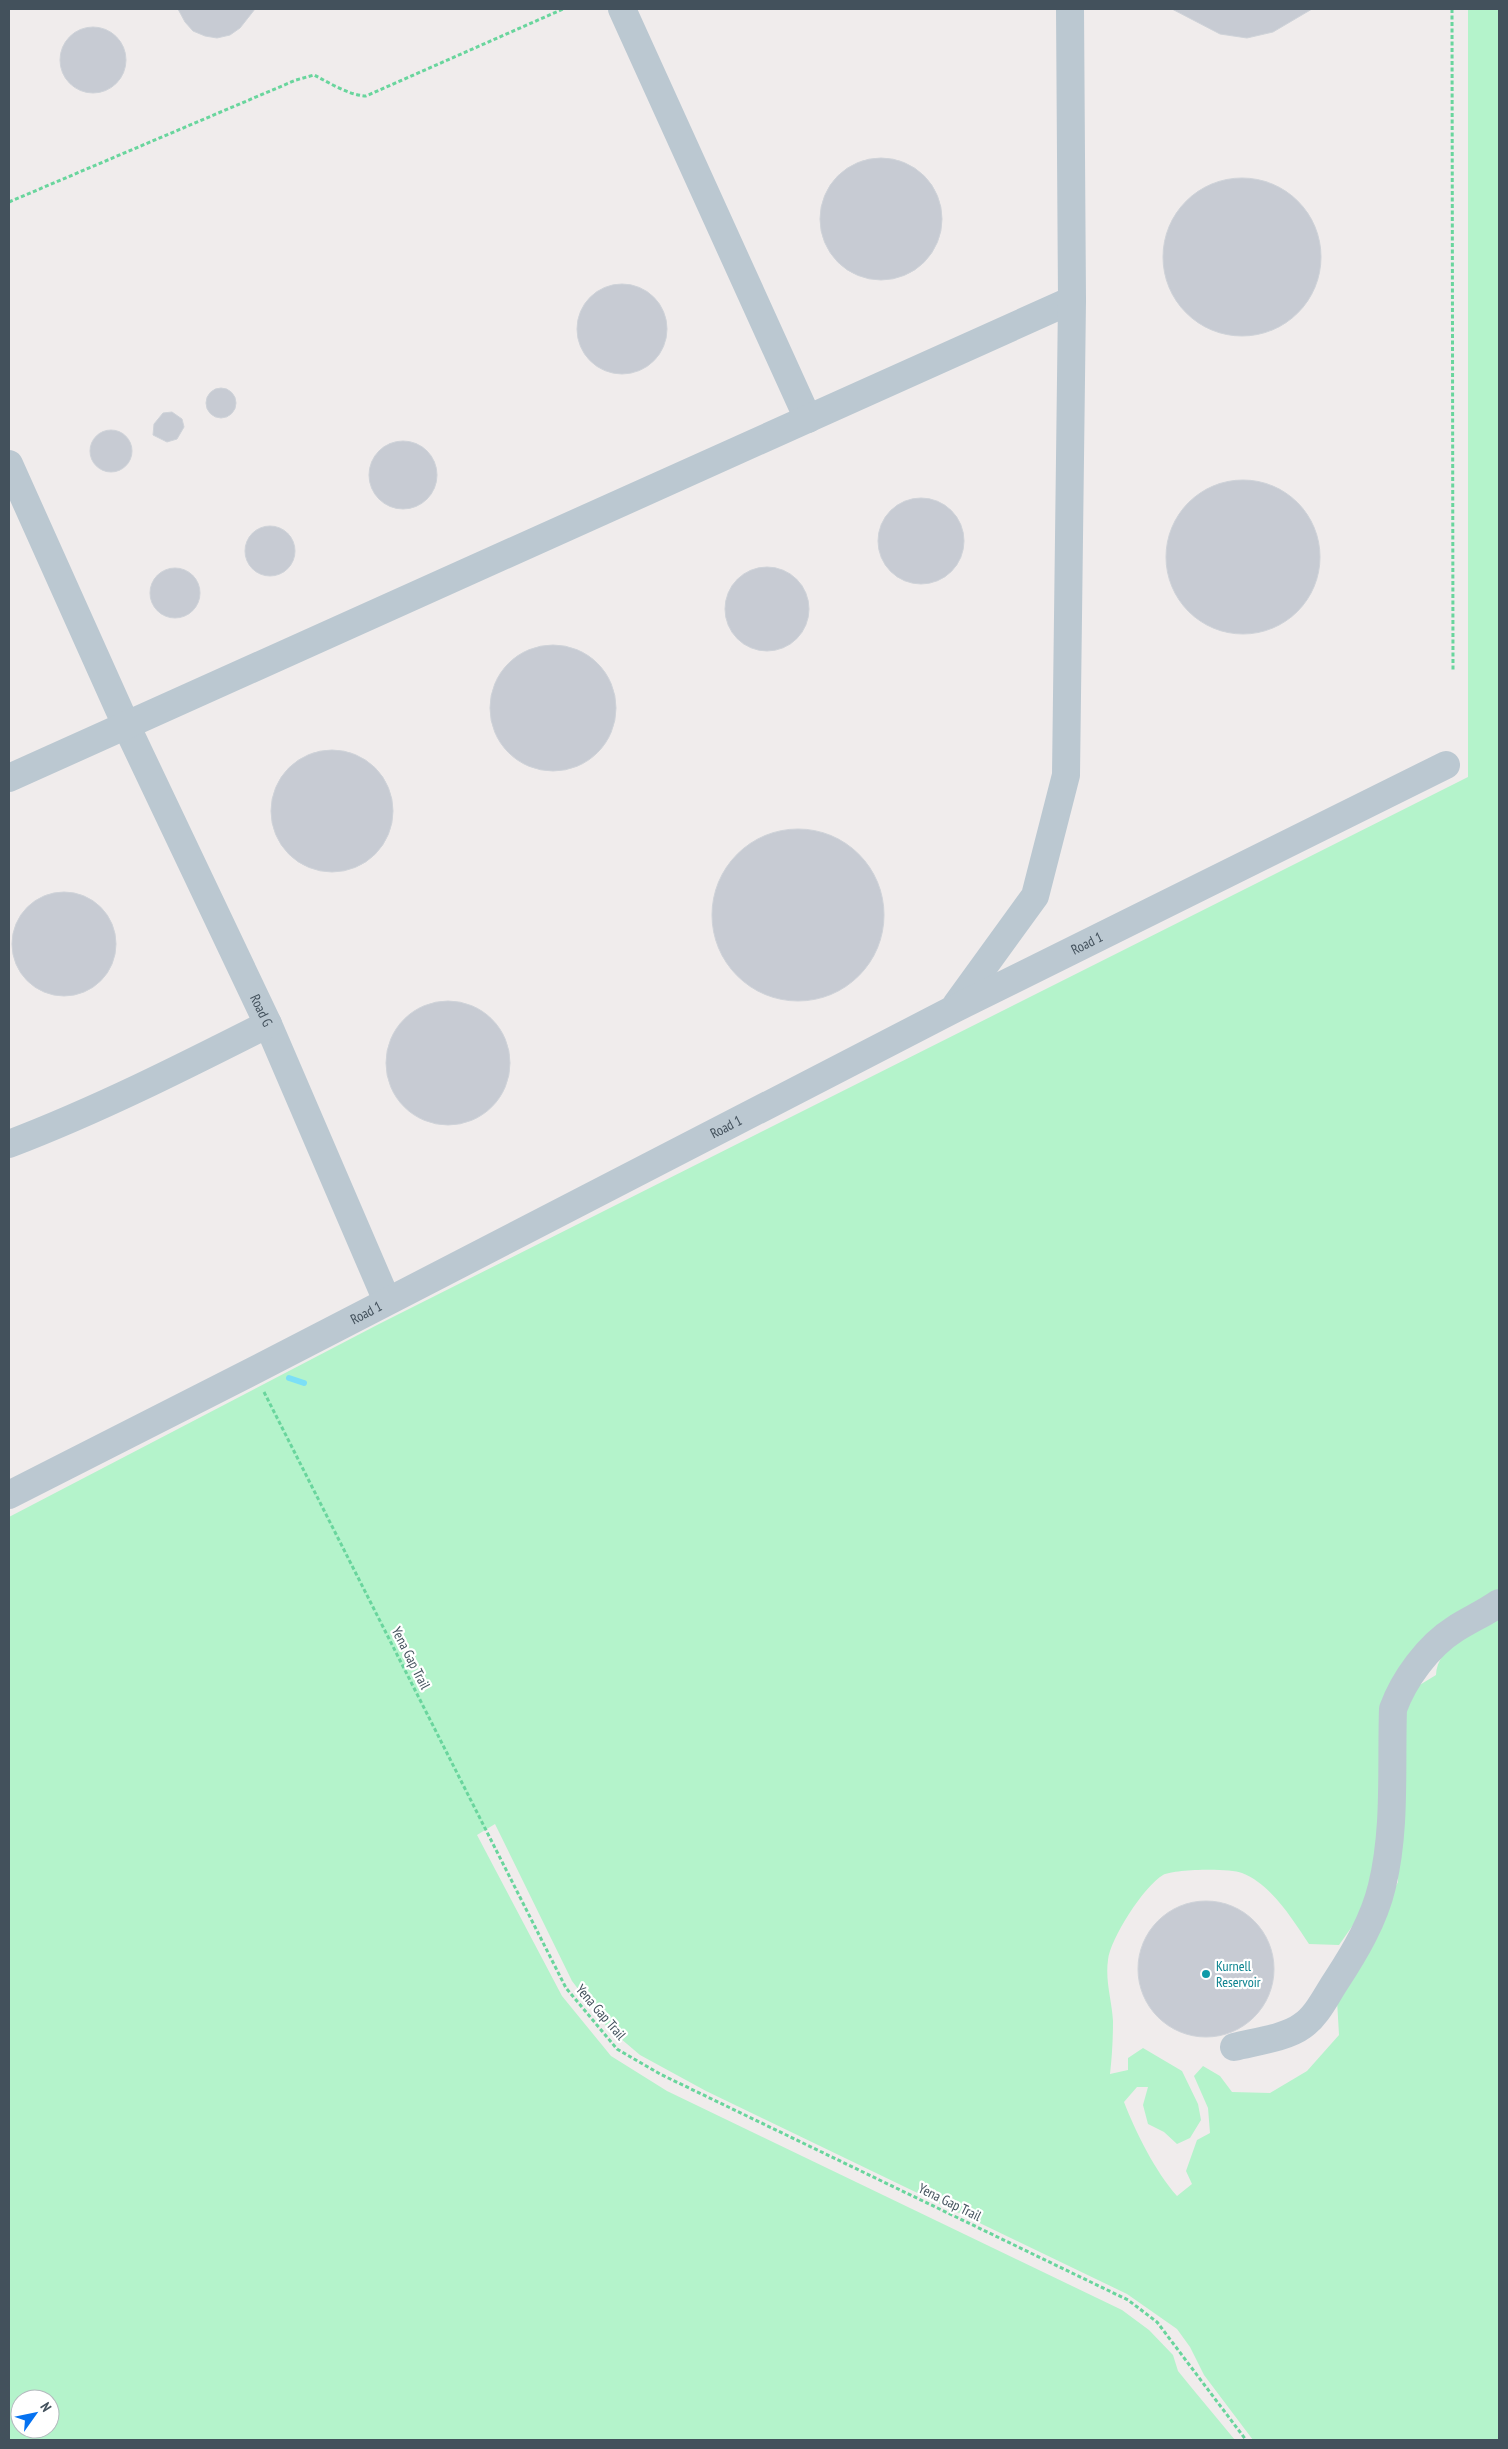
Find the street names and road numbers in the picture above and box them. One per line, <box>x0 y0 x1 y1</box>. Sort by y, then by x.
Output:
street label: Road 1 <box>1068 928 1106 959</box>
street label: Road G <box>246 991 277 1030</box>
street label: Road 1 <box>707 1111 745 1142</box>
street label: Road 1 <box>347 1297 385 1328</box>
street label: Yena Gap Trail <box>388 1624 435 1693</box>
street label: Yena Gap Trail <box>572 1980 631 2044</box>
street label: Yena Gap Trail <box>916 2179 985 2225</box>

